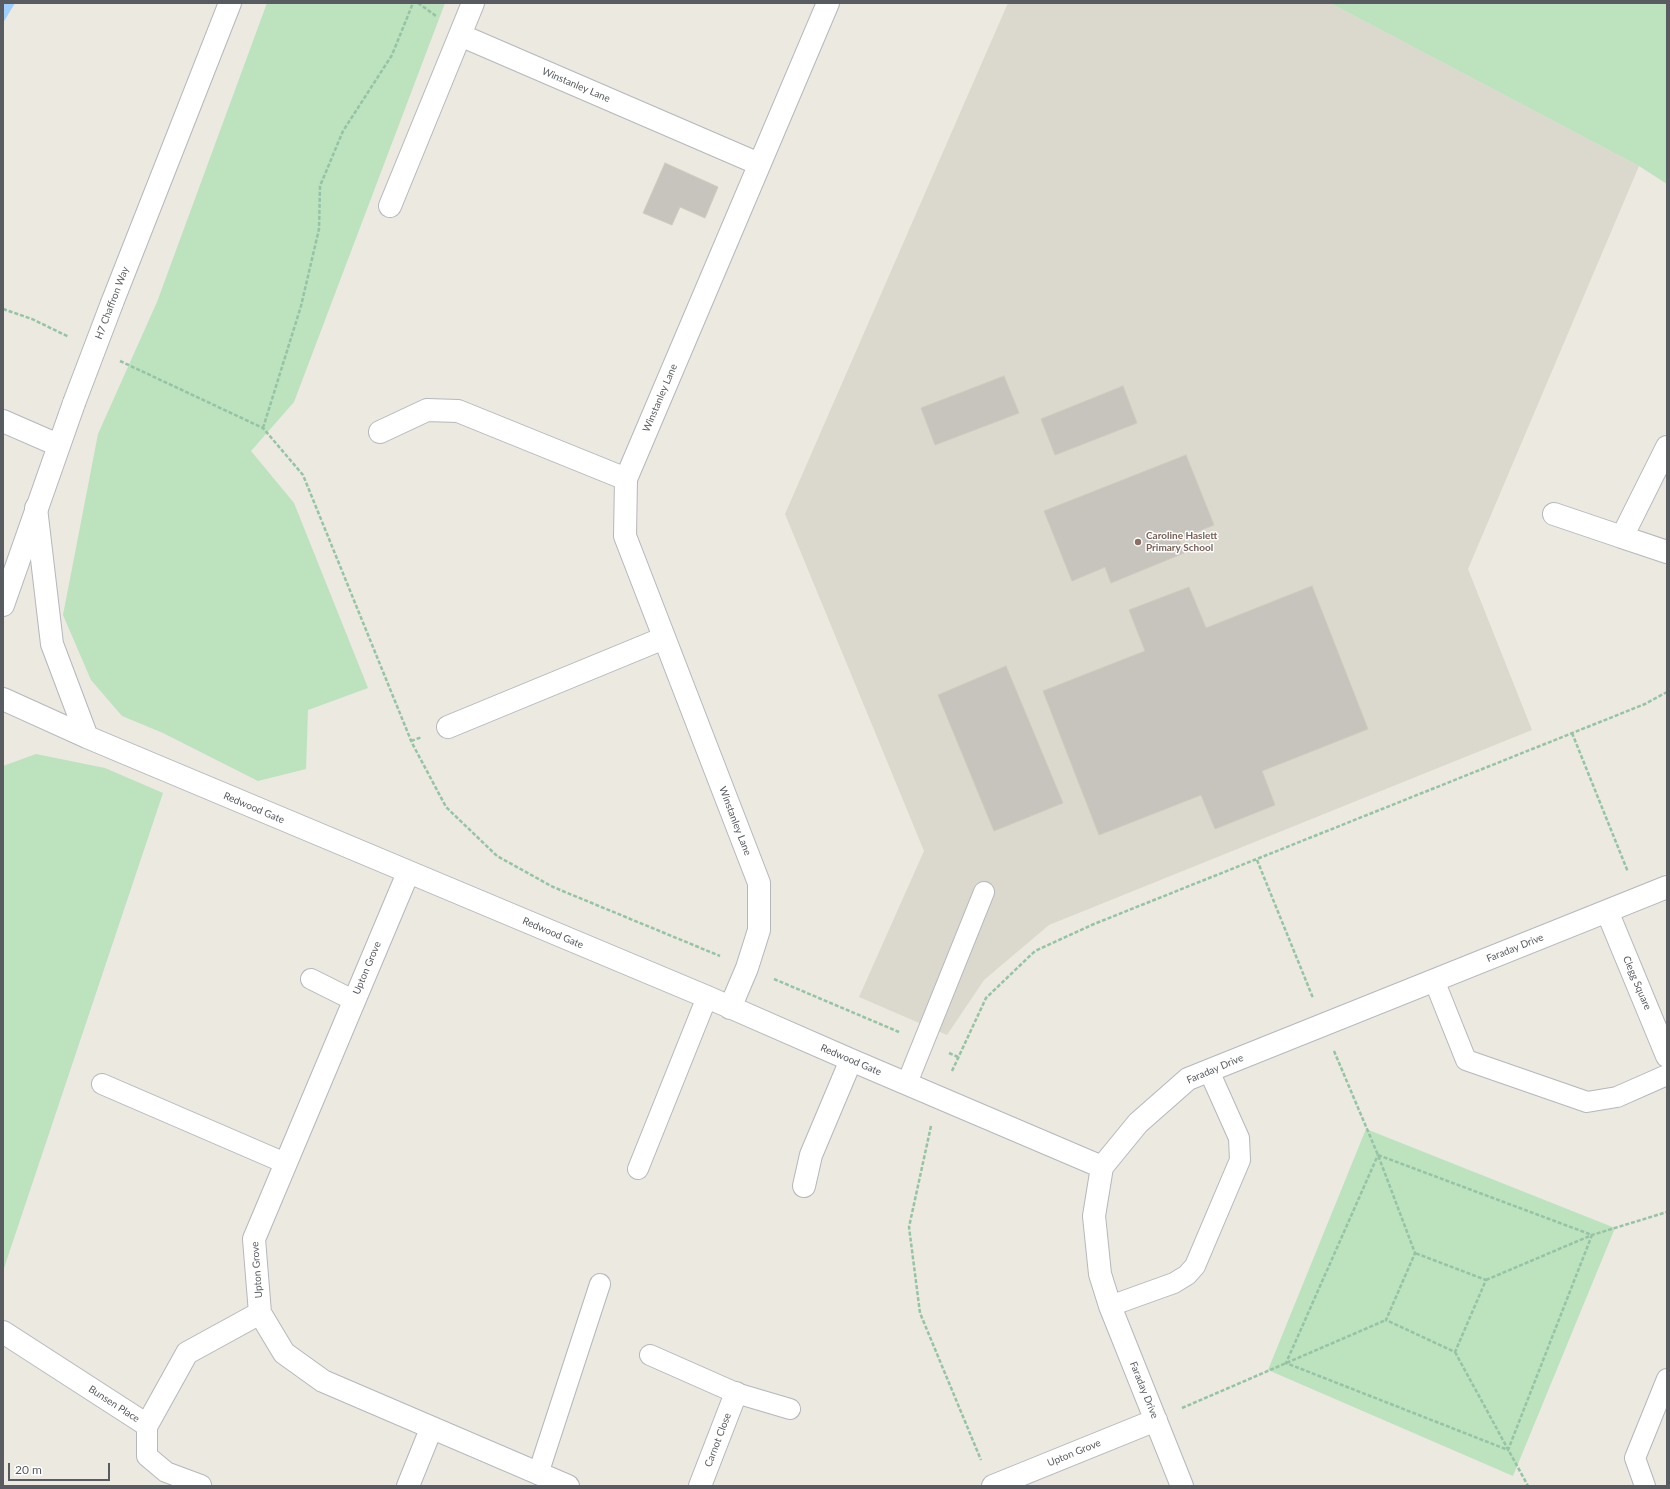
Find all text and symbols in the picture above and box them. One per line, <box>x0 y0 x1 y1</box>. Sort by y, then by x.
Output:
street label: Winstanley Lane <box>540 65 612 105</box>
street label: H7 Chaffron Way <box>93 265 131 341</box>
street label: Winstanley Lane <box>640 362 680 434</box>
place label: Caroline Haslett Primary School <box>1146 530 1217 554</box>
marker: Caroline Haslett Primary School <box>1133 537 1143 547</box>
street label: Winstanley Lane <box>716 785 754 857</box>
street label: Redwood Gate <box>222 790 286 826</box>
street label: Redwood Gate <box>521 915 585 951</box>
street label: Faraday Drive <box>1485 931 1545 965</box>
street label: Upton Grove <box>350 940 384 996</box>
street label: Clegg Square <box>1620 954 1654 1012</box>
street label: Redwood Gate <box>819 1042 883 1078</box>
street label: Faraday Drive <box>1185 1052 1245 1086</box>
street label: Upton Grove <box>249 1241 265 1299</box>
street label: Faraday Drive <box>1127 1360 1161 1420</box>
street label: Bunsen Place <box>86 1383 142 1425</box>
street label: Carnot Close <box>702 1411 734 1469</box>
street label: Upton Grove <box>1046 1437 1102 1469</box>
scale bar <box>10 1455 112 1481</box>
text: 20 m <box>15 1462 42 1477</box>

